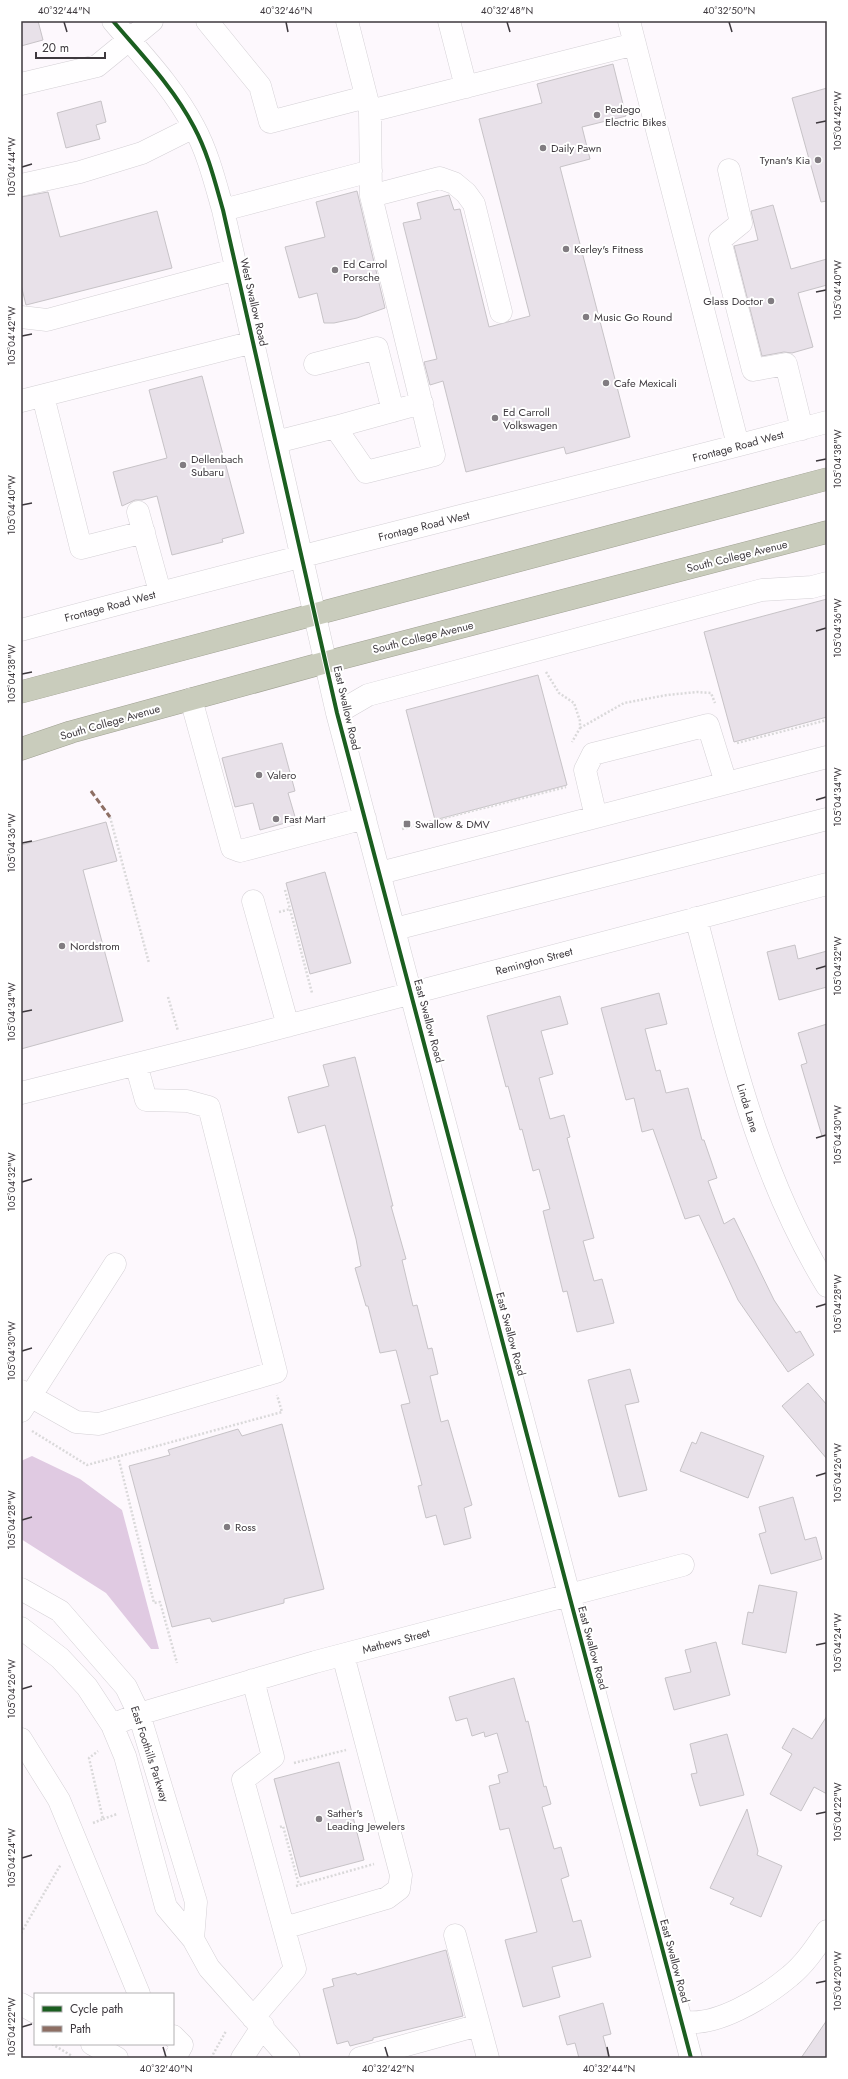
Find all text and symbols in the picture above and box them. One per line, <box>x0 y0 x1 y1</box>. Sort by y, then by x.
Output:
text: 40°32'44"N <box>38 3 90 18</box>
text: 40°32'46"N <box>260 3 312 18</box>
text: 40°32'48"N <box>481 3 533 18</box>
text: 40°32'50"N <box>703 3 755 18</box>
scale bar <box>36 34 105 60</box>
text: 20 m <box>42 39 69 57</box>
text: 105°04'42"W <box>830 91 845 151</box>
place label: Pedego Electric Bikes <box>605 101 667 130</box>
marker: Pedego Electric Bikes <box>592 110 602 120</box>
text: 105°04'44"W <box>4 137 19 197</box>
place label: Daily Pawn <box>551 140 602 156</box>
marker: Daily Pawn <box>538 143 548 153</box>
place label: Tynan's Kia <box>760 152 810 168</box>
marker: Tynan's Kia <box>813 155 823 165</box>
place label: Kerley's Fitness <box>574 241 644 257</box>
marker: Kerley's Fitness <box>561 244 571 254</box>
street label: West Swallow Road <box>236 256 272 348</box>
place label: Ed Carrol Porsche <box>343 256 387 285</box>
text: 105°04'40"W <box>830 260 845 320</box>
marker: Ed Carrol Porsche <box>330 265 340 275</box>
place label: Glass Doctor <box>703 293 763 309</box>
marker: Glass Doctor <box>766 296 776 306</box>
text: 105°04'42"W <box>4 306 19 366</box>
place label: Music Go Round <box>594 309 672 325</box>
marker: Music Go Round <box>581 312 591 322</box>
place label: Cafe Mexicali <box>614 375 677 391</box>
marker: Cafe Mexicali <box>601 378 611 388</box>
place label: Ed Carroll Volkswagen <box>503 404 558 433</box>
marker: Ed Carroll Volkswagen <box>490 413 500 423</box>
street label: Frontage Road West <box>691 426 786 466</box>
text: 105°04'38"W <box>830 429 845 489</box>
place label: Dellenbach Subaru <box>191 451 243 480</box>
marker: Dellenbach Subaru <box>178 460 188 470</box>
text: 105°04'40"W <box>4 475 19 535</box>
street label: Frontage Road West <box>377 507 472 545</box>
street label: South College Avenue <box>685 536 789 576</box>
street label: Frontage Road West <box>63 586 158 626</box>
text: 105°04'36"W <box>830 598 845 658</box>
street label: South College Avenue <box>371 617 475 657</box>
text: 105°04'38"W <box>4 644 19 704</box>
street label: East Swallow Road <box>330 664 364 752</box>
street label: South College Avenue <box>58 700 162 744</box>
place label: Valero <box>267 767 296 783</box>
text: 105°04'34"W <box>830 767 845 827</box>
marker: Valero <box>254 770 264 780</box>
place label: Fast Mart <box>284 811 326 827</box>
text: 105°04'36"W <box>4 813 19 873</box>
marker: Fast Mart <box>271 814 281 824</box>
place label: Swallow & DMV <box>415 816 491 832</box>
marker: Swallow & DMV <box>402 819 412 829</box>
text: 105°04'32"W <box>830 936 845 996</box>
place label: Nordstrom <box>70 938 120 954</box>
marker: Nordstrom <box>57 941 67 951</box>
street label: Remington Street <box>494 943 575 979</box>
street label: East Swallow Road <box>410 977 448 1065</box>
text: 105°04'34"W <box>4 982 19 1042</box>
street label: Linda Lane <box>733 1082 763 1135</box>
text: 105°04'30"W <box>830 1105 845 1165</box>
text: 105°04'32"W <box>4 1152 19 1212</box>
text: 105°04'28"W <box>830 1274 845 1334</box>
street label: East Swallow Road <box>492 1290 530 1378</box>
text: 105°04'30"W <box>4 1321 19 1381</box>
text: 105°04'26"W <box>830 1443 845 1503</box>
text: 105°04'28"W <box>4 1490 19 1550</box>
place label: Ross <box>235 1519 257 1535</box>
marker: Ross <box>222 1522 232 1532</box>
street label: East Swallow Road <box>574 1604 612 1692</box>
text: 105°04'24"W <box>830 1613 845 1673</box>
street label: Mathews Street <box>360 1624 432 1658</box>
text: 105°04'26"W <box>4 1659 19 1719</box>
street label: East Foothills Parkway <box>127 1704 173 1804</box>
text: 105°04'22"W <box>830 1782 845 1842</box>
place label: Sather's Leading Jewelers <box>327 1805 405 1834</box>
marker: Sather's Leading Jewelers <box>314 1814 324 1824</box>
text: 105°04'24"W <box>4 1828 19 1888</box>
street label: East Swallow Road <box>656 1917 694 2005</box>
text: 105°04'20"W <box>830 1951 845 2011</box>
legend <box>34 1993 174 2045</box>
text: 105°04'22"W <box>4 1997 19 2057</box>
text: Cycle path <box>70 2000 123 2018</box>
text: Path <box>70 2020 91 2038</box>
text: 40°32'40"N <box>140 2061 192 2076</box>
text: 40°32'42"N <box>362 2061 414 2076</box>
text: 40°32'44"N <box>583 2061 635 2076</box>

